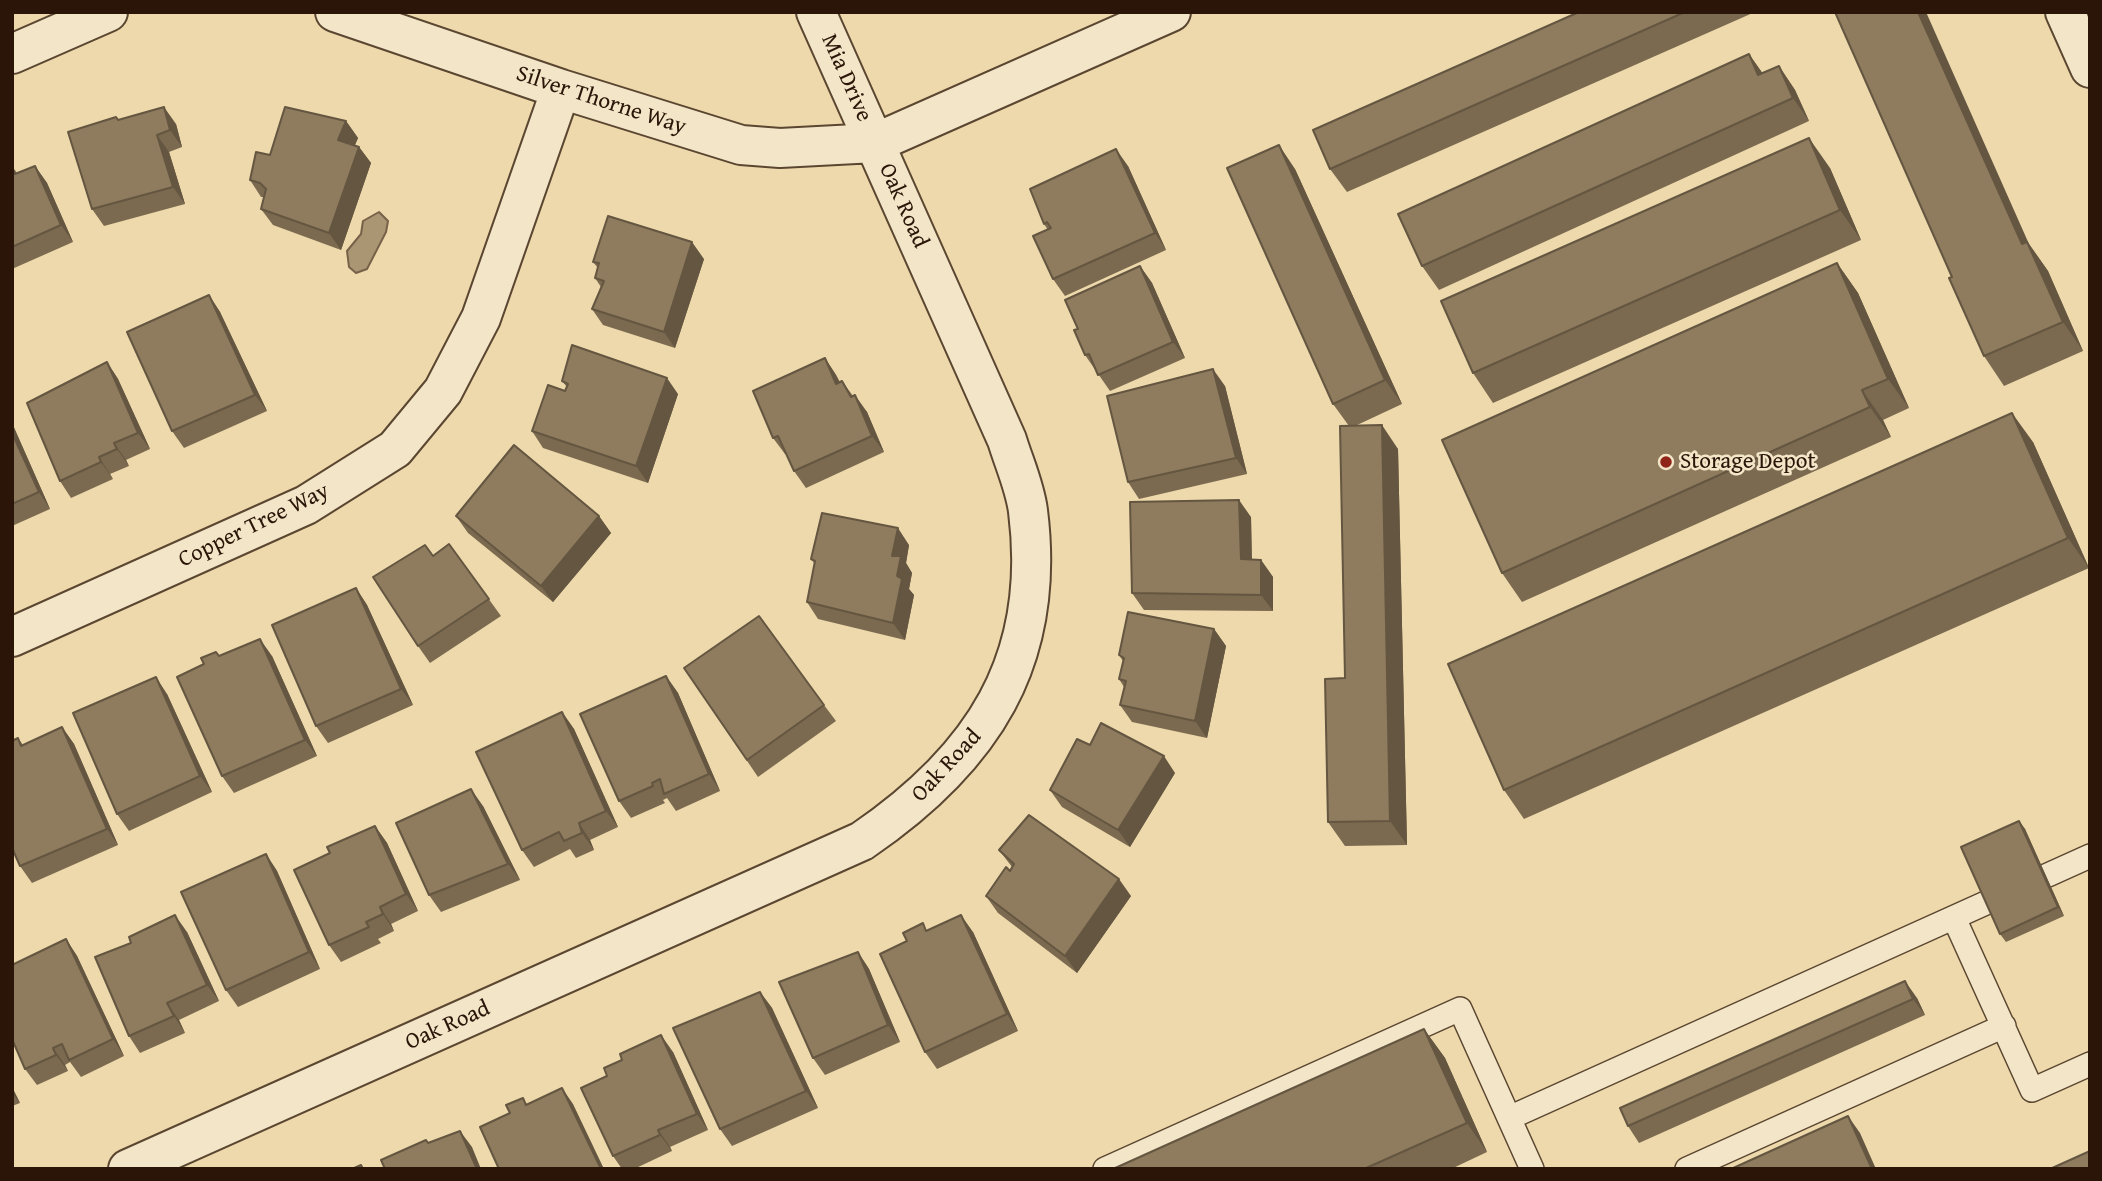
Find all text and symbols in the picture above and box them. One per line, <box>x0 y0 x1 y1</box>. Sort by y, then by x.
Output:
street label: Mia Drive <box>815 30 877 126</box>
street label: Silver Thorne Way <box>512 61 690 141</box>
street label: Oak Road <box>872 159 934 253</box>
place label: Storage Depot <box>1680 448 1816 476</box>
marker: Storage Depot <box>1658 454 1674 470</box>
street label: Copper Tree Way <box>174 478 334 574</box>
street label: Oak Road <box>906 724 988 808</box>
street label: Oak Road <box>401 995 495 1057</box>

